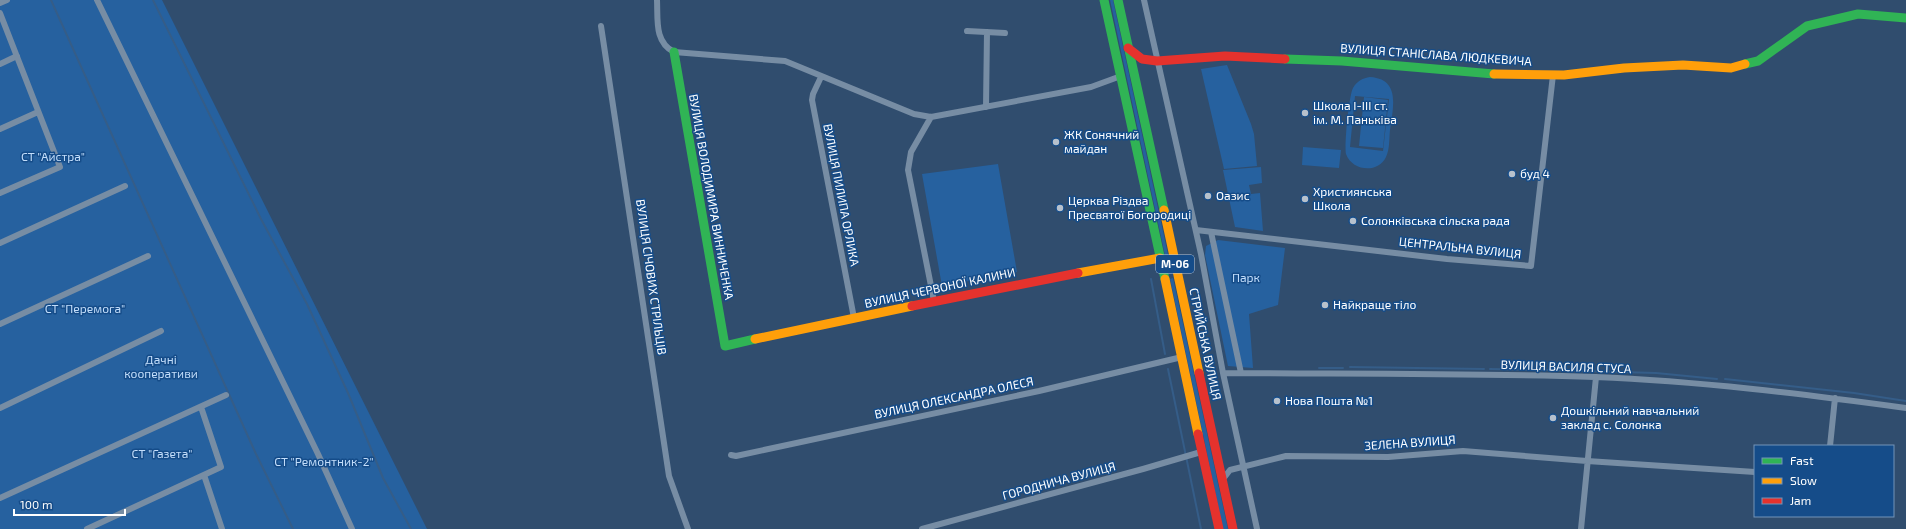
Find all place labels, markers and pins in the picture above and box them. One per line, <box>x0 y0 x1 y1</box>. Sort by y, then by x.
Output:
place label: Школа І-ІІІ ст. ім. М. Паньківа <box>1313 98 1397 126</box>
marker: Школа І-ІІІ ст. ім. М. Паньківа <box>1300 108 1310 118</box>
place label: ЖК Сонячний майдан <box>1064 127 1139 155</box>
marker: ЖК Сонячний майдан <box>1051 137 1061 147</box>
place label: буд 4 <box>1520 166 1550 181</box>
marker: буд 4 <box>1507 169 1517 179</box>
place label: Християнська Школа <box>1313 184 1392 212</box>
place label: Оазис <box>1216 188 1250 202</box>
marker: Оазис <box>1203 191 1213 201</box>
place label: Церква Різдва Пресвятої Богородиці <box>1068 193 1191 221</box>
marker: Християнська Школа <box>1300 194 1310 204</box>
marker: Церква Різдва Пресвятої Богородиці <box>1055 203 1065 213</box>
place label: Солонківська сільска рада <box>1361 213 1510 227</box>
marker: Солонківська сільска рада <box>1348 216 1358 226</box>
place label: Найкраще тіло <box>1333 297 1416 311</box>
marker: Найкраще тіло <box>1320 300 1330 310</box>
place label: Нова Пошта №1 <box>1285 393 1373 407</box>
marker: Нова Пошта №1 <box>1272 396 1282 406</box>
place label: Дошкільний навчальний заклад с. Солонка <box>1561 403 1699 431</box>
marker: Дошкільний навчальний заклад с. Солонка <box>1548 413 1558 423</box>

